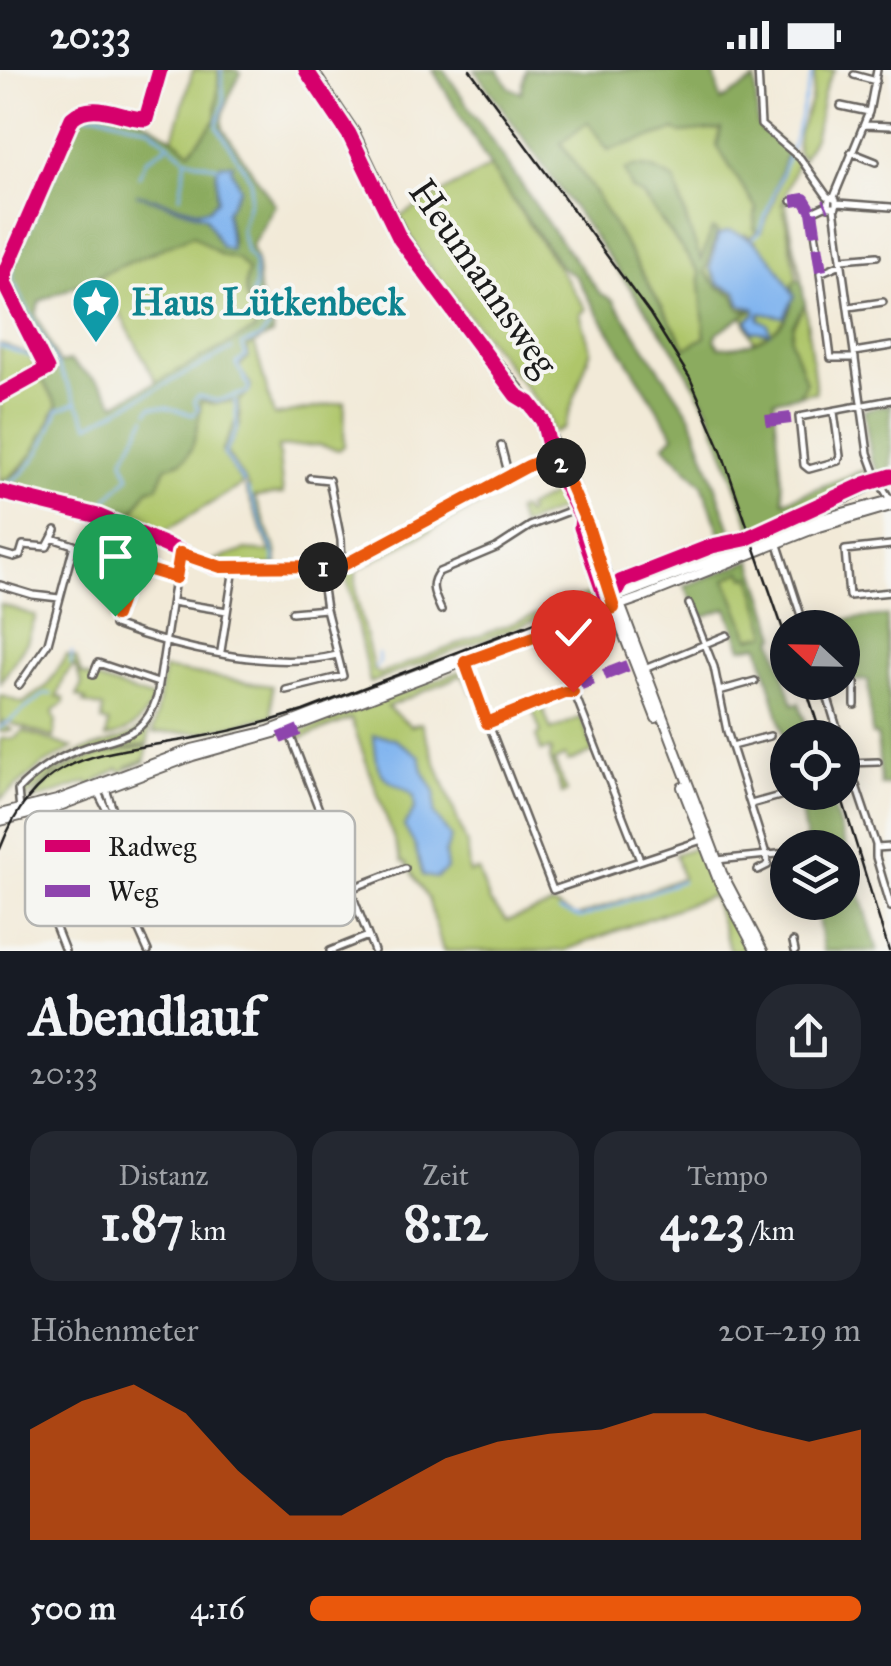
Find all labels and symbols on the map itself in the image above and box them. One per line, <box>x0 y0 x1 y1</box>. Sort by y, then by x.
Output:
street label: Heumannsweg <box>399 170 569 384</box>
place icon: Haus Lütkenbeck <box>70 276 122 344</box>
place label: Haus Lütkenbeck <box>131 279 407 325</box>
pin: 2 <box>536 438 586 488</box>
pin <box>73 514 158 617</box>
pin: 1 <box>298 542 348 592</box>
pin <box>531 590 616 693</box>
north arrow <box>770 610 860 700</box>
legend <box>25 811 355 926</box>
text: Radweg <box>108 829 197 864</box>
text: Weg <box>108 874 159 909</box>

